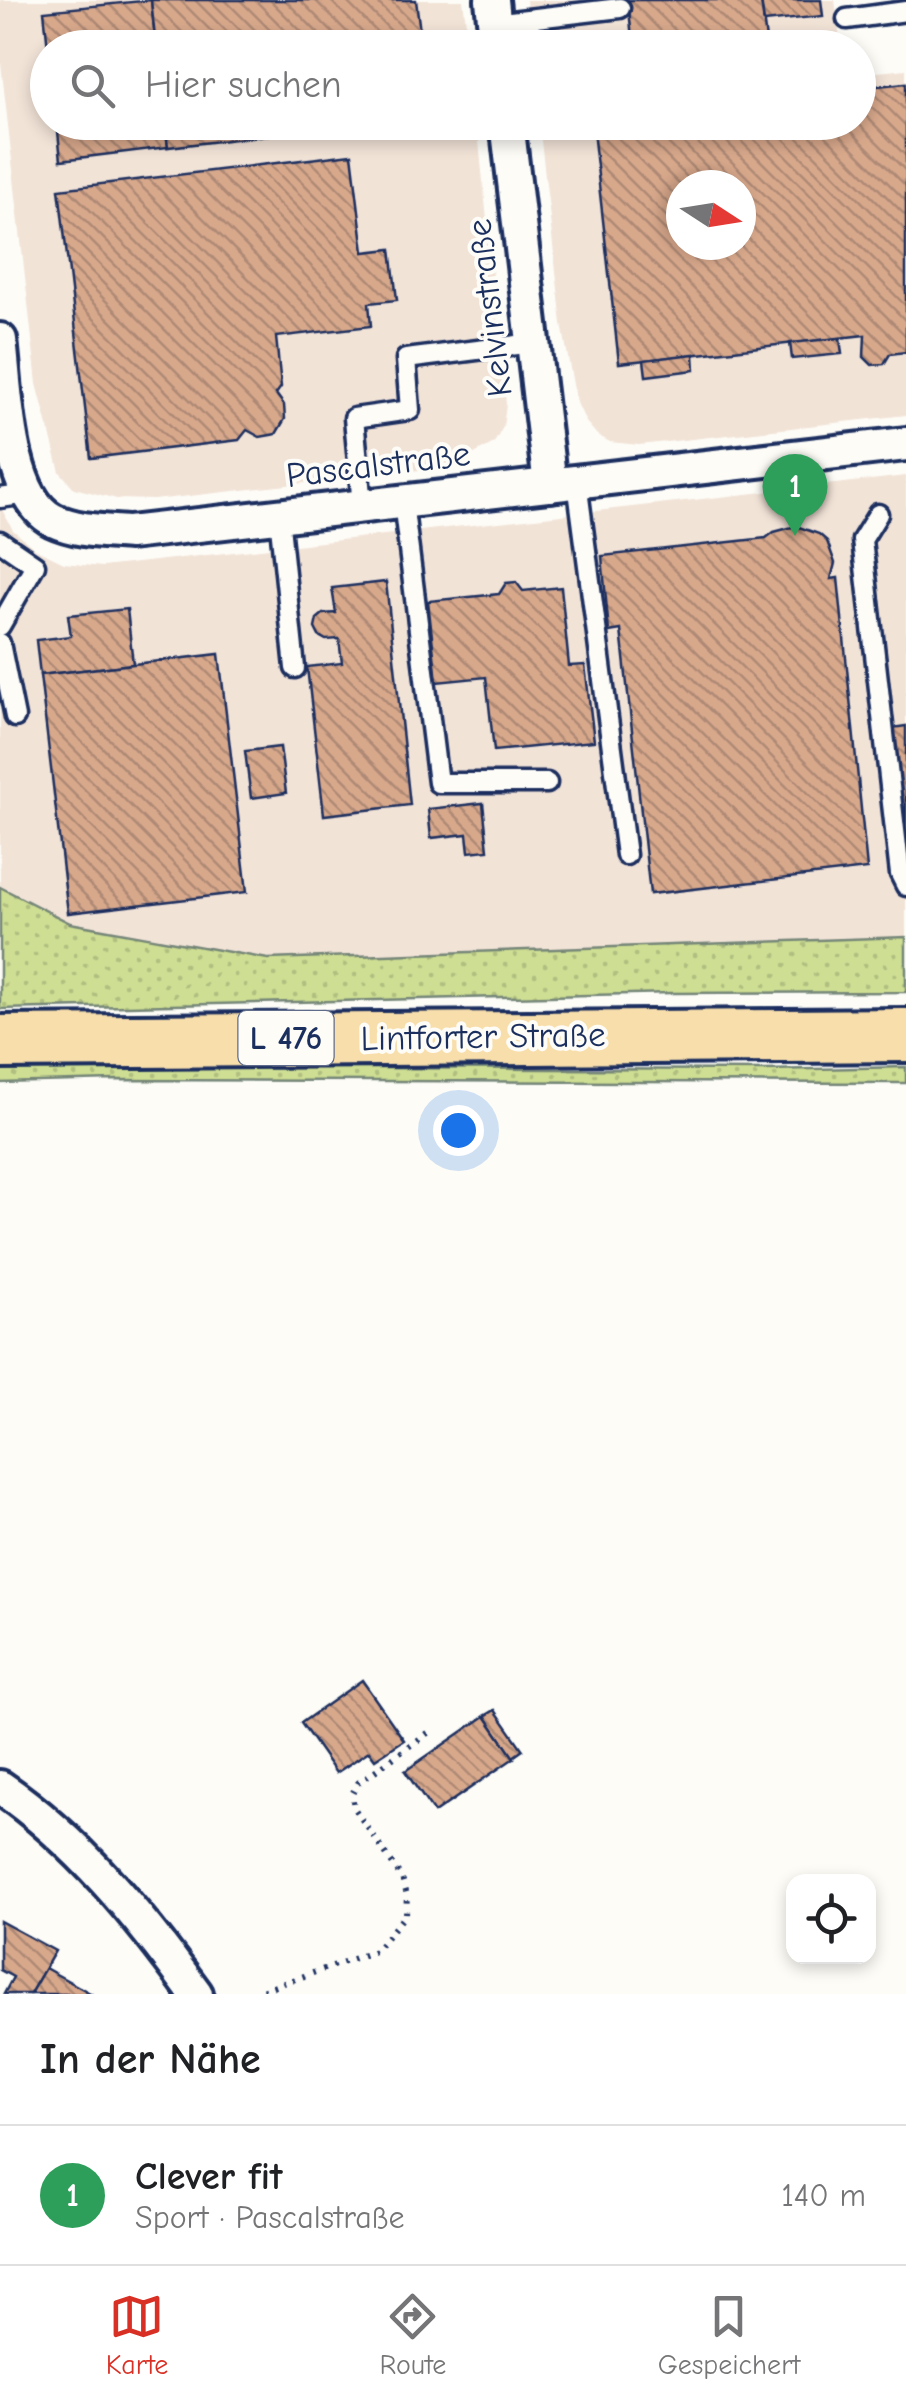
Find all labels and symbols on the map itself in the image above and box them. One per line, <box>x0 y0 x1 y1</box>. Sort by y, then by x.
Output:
north arrow <box>666 170 756 260</box>
street label: Kelvinstraße <box>458 217 521 399</box>
street label: Pascalstraße <box>284 433 472 496</box>
pin: 1 <box>762 454 828 536</box>
road number: L 476 <box>238 1011 334 1065</box>
street label: Lintforter Straße <box>360 1014 606 1059</box>
your location <box>433 1105 484 1156</box>

